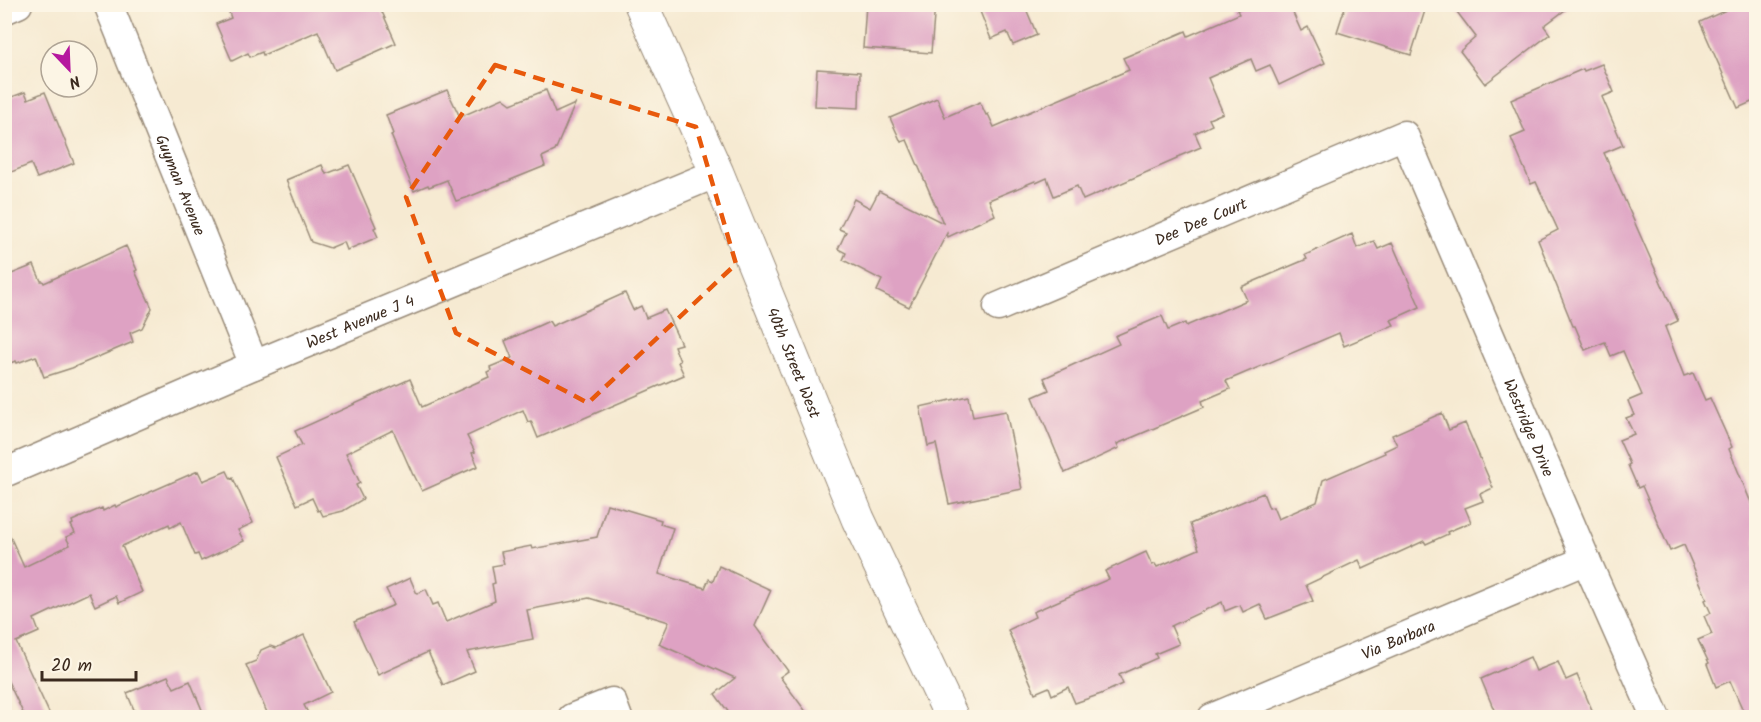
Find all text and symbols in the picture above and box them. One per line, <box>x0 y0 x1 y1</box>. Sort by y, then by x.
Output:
north arrow <box>39 39 99 99</box>
text: N <box>65 68 84 95</box>
street label: Guyman Avenue <box>148 131 211 240</box>
street label: Dee Dee Court <box>1151 192 1252 253</box>
street label: West Avenue J 4 <box>302 289 419 356</box>
street label: 40th Street West <box>759 304 827 423</box>
street label: Westridge Drive <box>1496 375 1560 481</box>
street label: Via Barbara <box>1358 614 1439 667</box>
scale bar <box>42 644 136 682</box>
text: 20 m <box>51 652 92 681</box>

